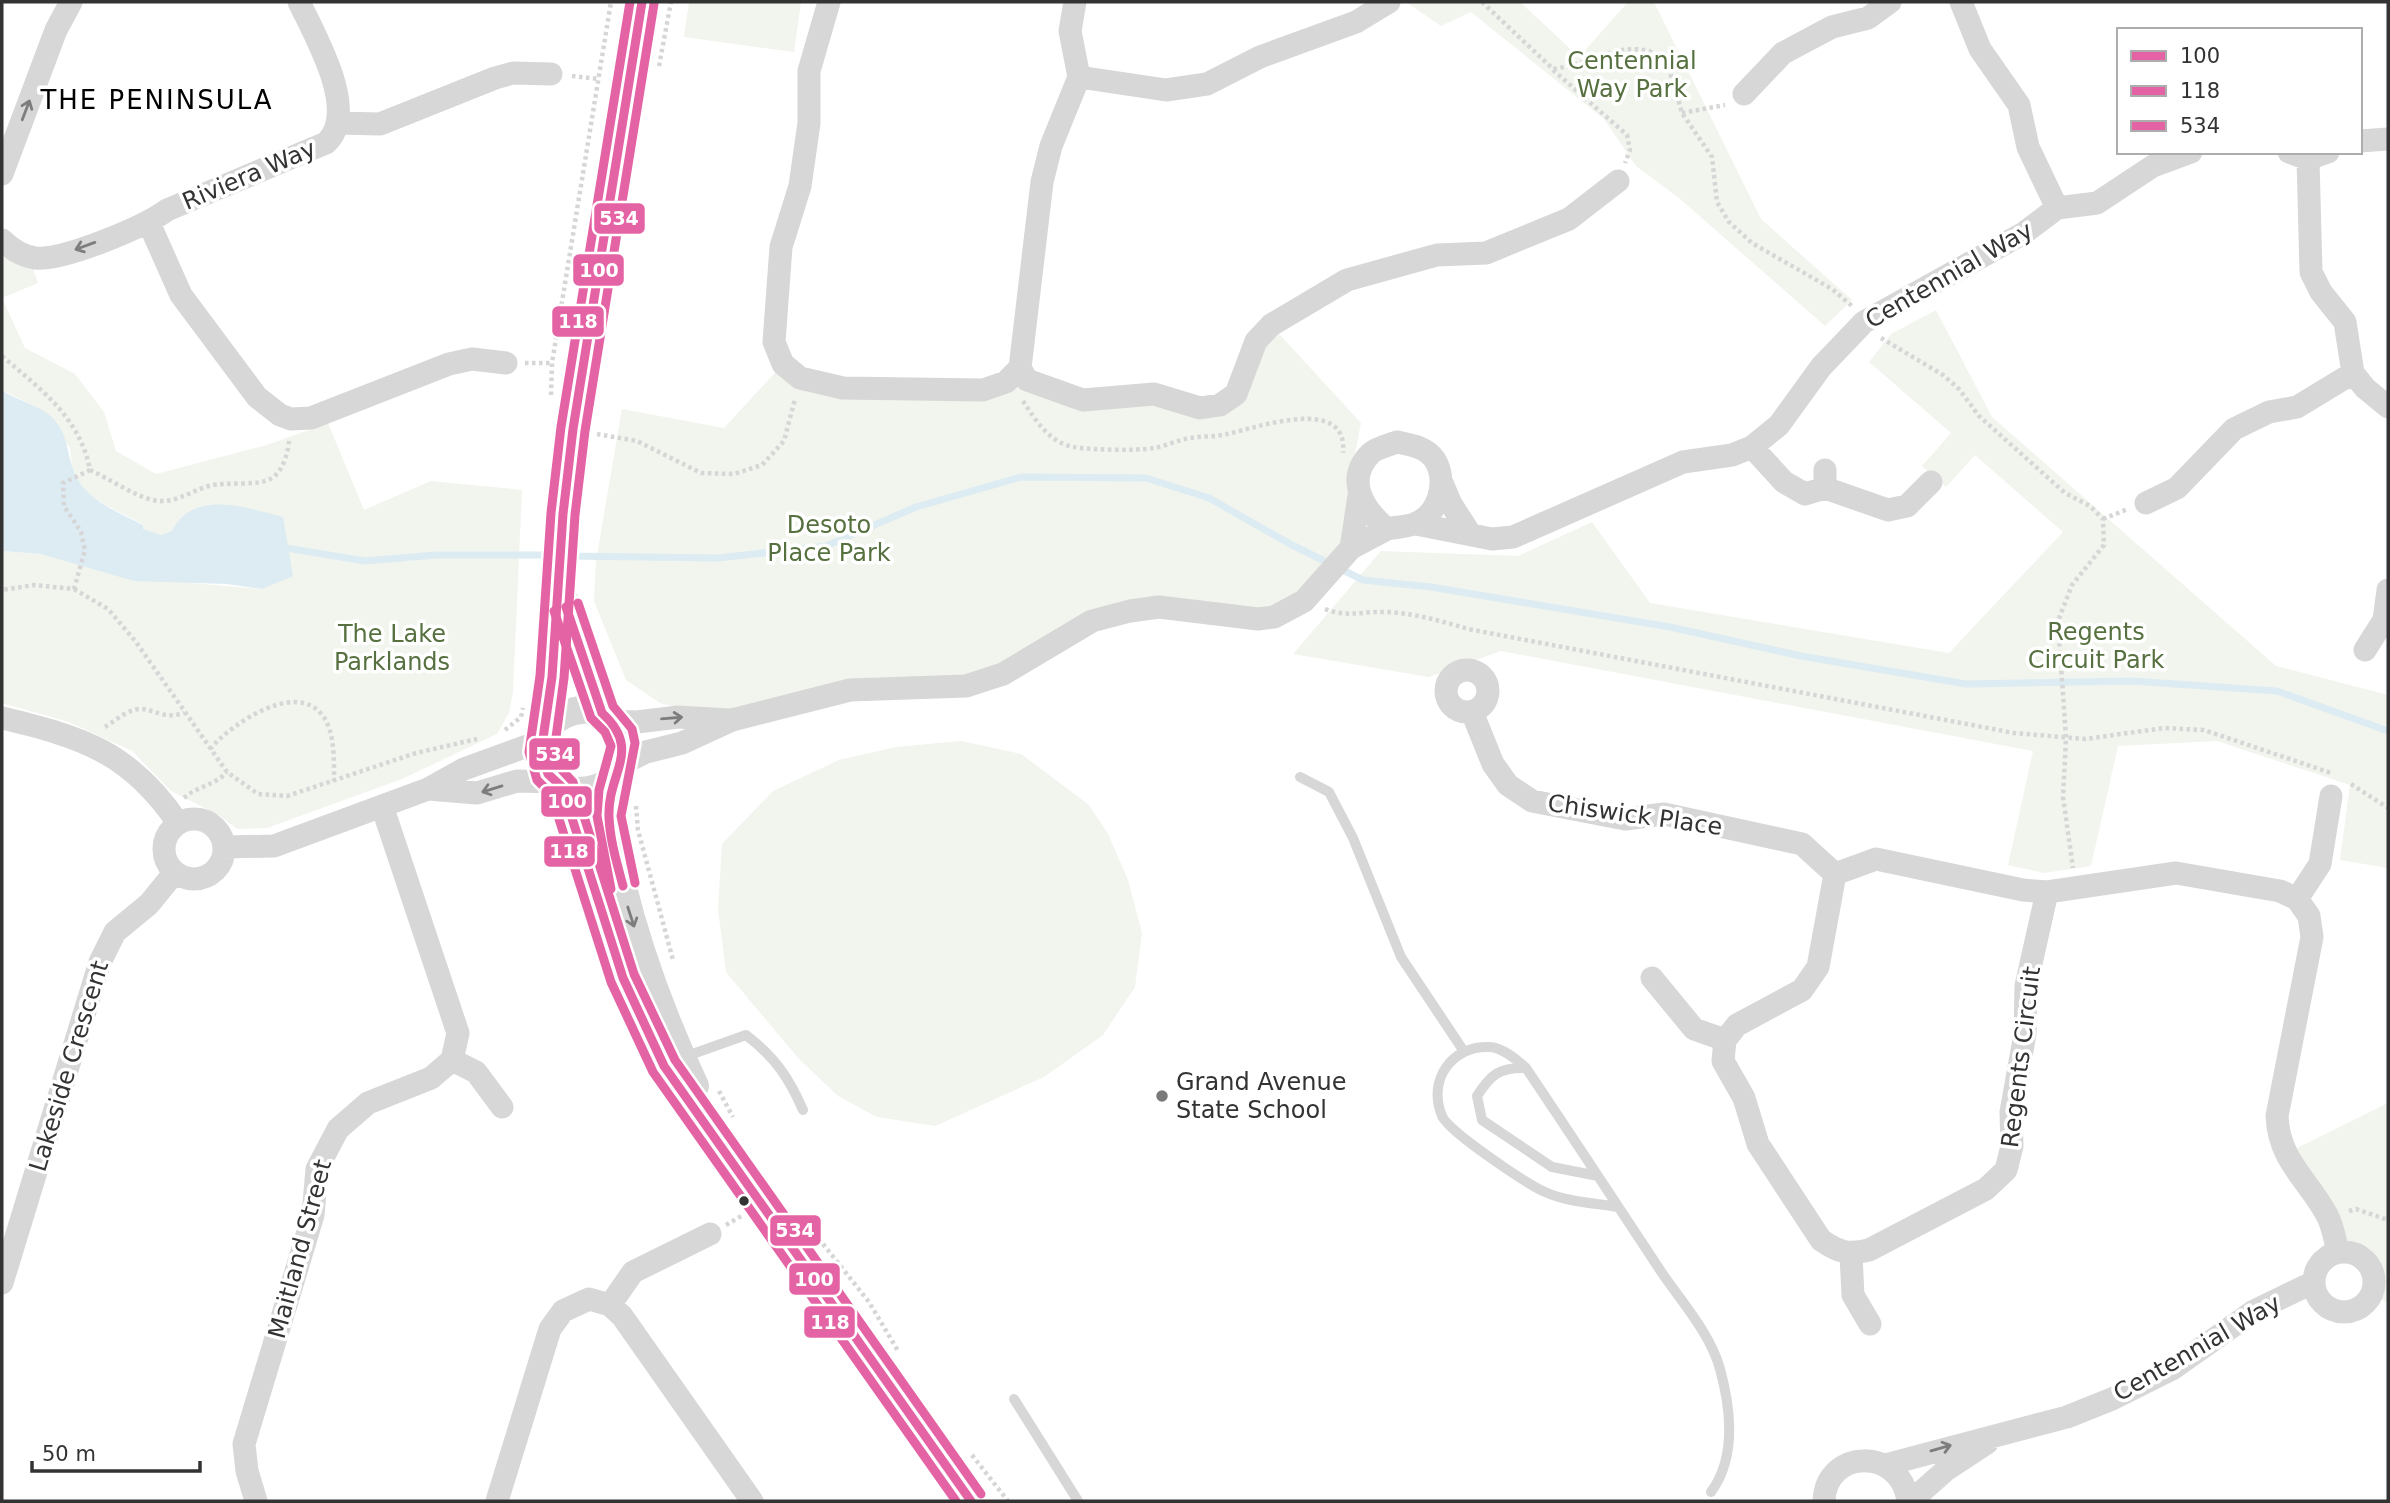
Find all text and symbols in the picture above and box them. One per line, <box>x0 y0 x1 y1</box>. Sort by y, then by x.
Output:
legend <box>2117 28 2362 154</box>
text: 100 <box>2180 44 2220 68</box>
park label: Centennial Way Park <box>1567 47 1697 103</box>
text: 118 <box>2180 79 2220 103</box>
district label: THE PENINSULA <box>39 85 274 115</box>
one-way arrow <box>21 100 33 122</box>
text: 534 <box>2180 114 2220 138</box>
street label: Riviera Way <box>178 134 320 216</box>
line badge: 534 <box>593 202 646 235</box>
text: 534 <box>599 207 639 229</box>
street label: Centennial Way <box>1861 216 2037 334</box>
one-way arrow <box>74 241 96 254</box>
line badge: 100 <box>572 253 625 287</box>
text: 100 <box>579 259 619 281</box>
line badge: 118 <box>551 305 605 338</box>
text: 118 <box>558 310 598 332</box>
park label: Desoto Place Park <box>767 511 891 567</box>
park label: Regents Circuit Park <box>2028 618 2164 674</box>
park label: The Lake Parklands <box>334 620 450 676</box>
one-way arrow <box>660 711 683 724</box>
line badge: 534 <box>528 737 581 771</box>
text: 534 <box>535 743 575 765</box>
one-way arrow <box>481 783 503 796</box>
line badge: 100 <box>540 785 593 818</box>
street label: Chiswick Place <box>1546 789 1724 841</box>
text: 100 <box>547 790 587 812</box>
line badge: 118 <box>543 835 596 868</box>
text: 118 <box>549 840 589 862</box>
one-way arrow <box>626 905 639 927</box>
street label: Lakeside Crescent <box>24 957 114 1175</box>
street label: Regents Circuit <box>1996 965 2046 1149</box>
place label: Grand Avenue State School <box>1176 1068 1346 1124</box>
marker: Grand Avenue State School <box>1154 1088 1170 1104</box>
street label: Maitland Street <box>263 1157 337 1341</box>
unlabelled marker <box>737 1194 751 1208</box>
line badge: 534 <box>769 1214 822 1247</box>
text: 534 <box>775 1219 815 1241</box>
line badge: 100 <box>788 1262 841 1296</box>
text: 100 <box>794 1268 834 1290</box>
street label: Centennial Way <box>2109 1289 2285 1407</box>
line badge: 118 <box>803 1305 856 1339</box>
text: 118 <box>810 1311 850 1333</box>
scale bar <box>32 1430 200 1474</box>
one-way arrow <box>1930 1441 1952 1454</box>
text: 50 m <box>42 1442 96 1466</box>

